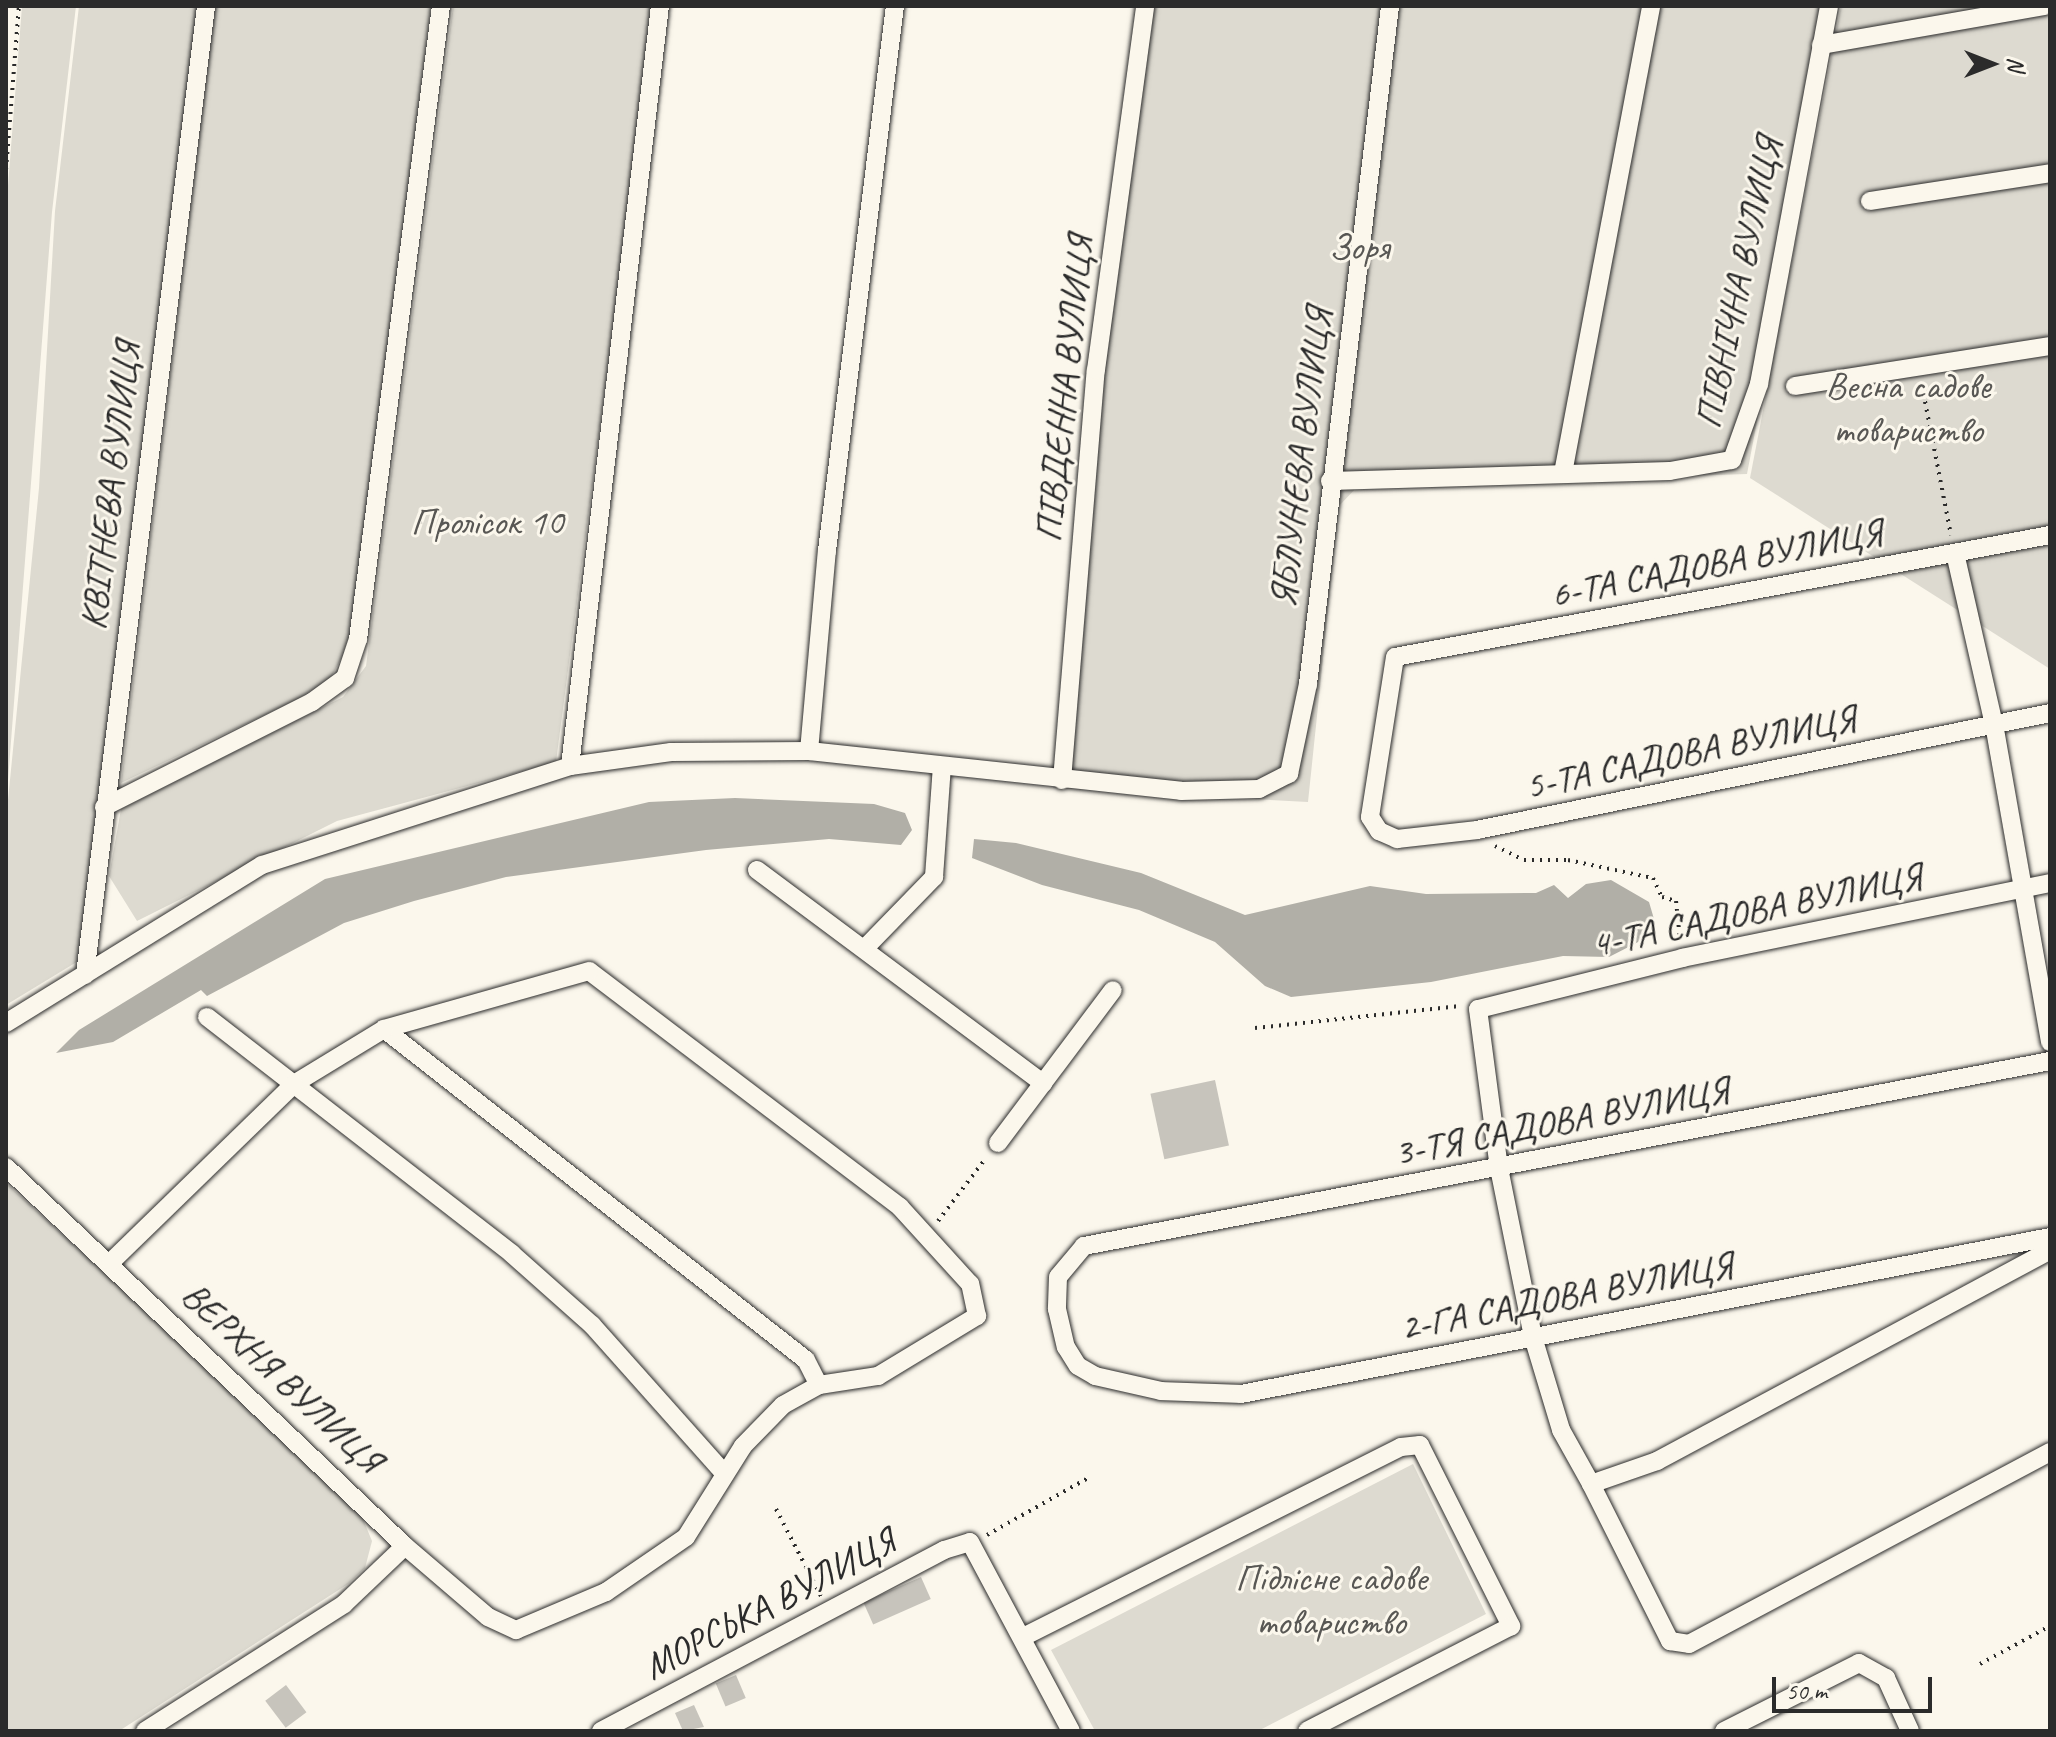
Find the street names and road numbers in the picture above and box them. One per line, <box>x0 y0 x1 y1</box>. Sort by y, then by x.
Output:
street label: ПІВНІЧНА ВУЛИЦЯ <box>1685 135 1791 431</box>
street label: ПІВДЕННА ВУЛИЦЯ <box>1025 235 1103 543</box>
street label: ЯБЛУНЕВА ВУЛИЦЯ <box>1259 307 1341 609</box>
street label: КВІТНЕВА ВУЛИЦЯ <box>70 341 150 631</box>
street label: 6-ТА САДОВА ВУЛИЦЯ <box>1549 509 1883 617</box>
street label: 5-ТА САДОВА ВУЛИЦЯ <box>1523 695 1857 809</box>
street label: 4-ТА САДОВА ВУЛИЦЯ <box>1589 853 1923 967</box>
street label: 3-ТЯ САДОВА ВУЛИЦЯ <box>1392 1067 1730 1175</box>
street label: 2-ГА САДОВА ВУЛИЦЯ <box>1398 1242 1734 1350</box>
street label: ВЕРХНЯ ВУЛИЦЯ <box>173 1273 391 1481</box>
street label: МОРСЬКА ВУЛИЦЯ <box>637 1519 901 1689</box>

